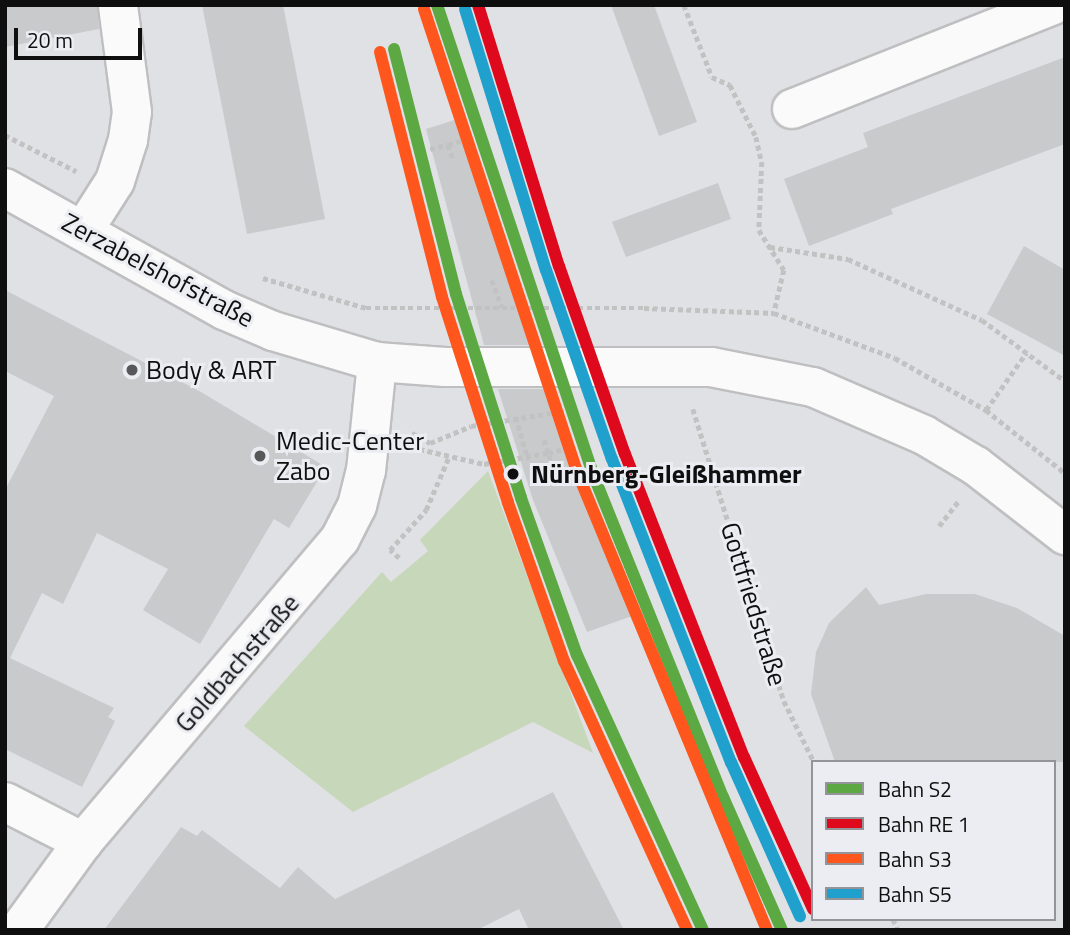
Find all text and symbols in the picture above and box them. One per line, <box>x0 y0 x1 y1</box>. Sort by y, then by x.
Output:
scale bar <box>18 14 145 58</box>
text: 20 m <box>27 24 73 56</box>
street label: Zerzabelshofstraße <box>57 206 259 334</box>
place label: Body & ART <box>146 354 276 386</box>
marker: Body & ART <box>124 362 140 378</box>
place label: Medic-Center Zabo <box>276 425 424 486</box>
marker: Medic-Center Zabo <box>250 446 270 466</box>
place label: Nürnberg-Gleißhammer <box>531 458 802 490</box>
marker: Nürnberg-Gleißhammer <box>501 462 525 486</box>
street label: Gottfriedstraße <box>714 518 794 690</box>
street label: Goldbachstraße <box>169 588 305 738</box>
legend <box>811 760 1056 921</box>
text: Bahn S2 <box>878 773 952 805</box>
text: Bahn RE 1 <box>878 808 970 840</box>
text: Bahn S3 <box>878 843 952 875</box>
text: Bahn S5 <box>878 878 952 910</box>

